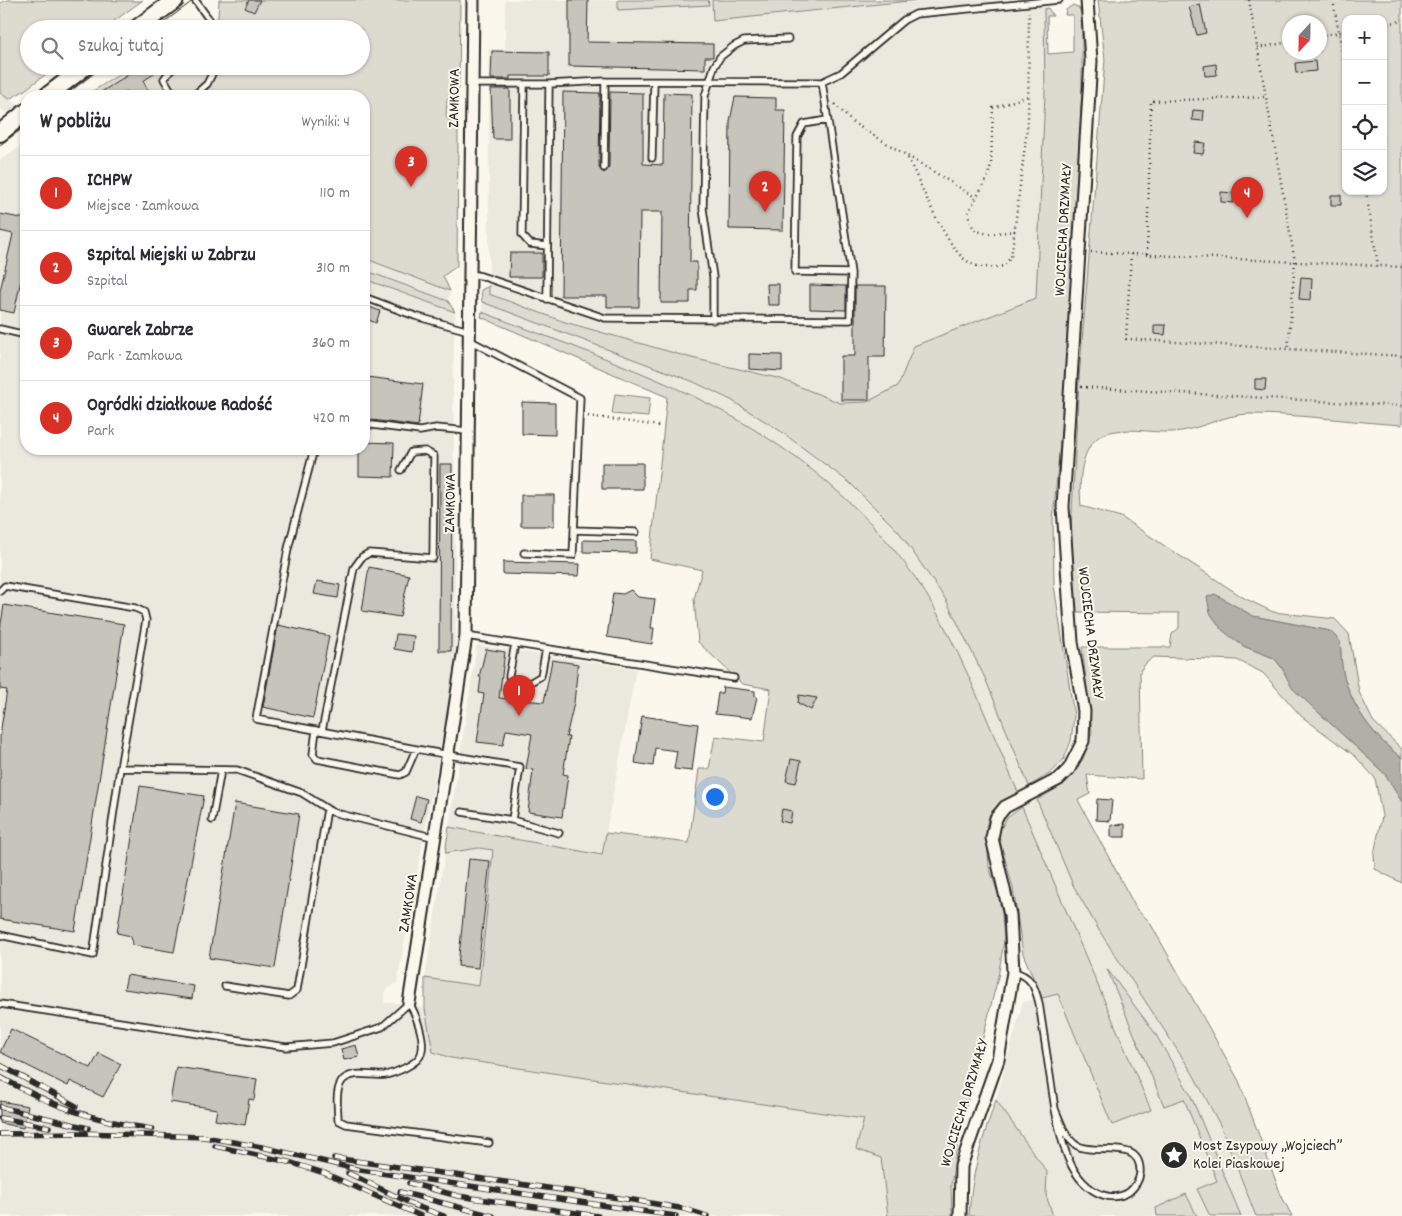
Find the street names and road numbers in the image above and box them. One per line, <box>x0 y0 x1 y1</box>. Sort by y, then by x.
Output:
street label: ZAMKOWA <box>443 68 467 128</box>
street label: WOJCIECHA DRZYMAŁY <box>1049 162 1079 297</box>
street label: ZAMKOWA <box>439 473 463 533</box>
street label: WOJCIECHA DRZYMAŁY <box>1071 566 1110 701</box>
street label: ZAMKOWA <box>393 871 425 934</box>
street label: WOJCIECHA DRZYMAŁY <box>935 1035 996 1170</box>

